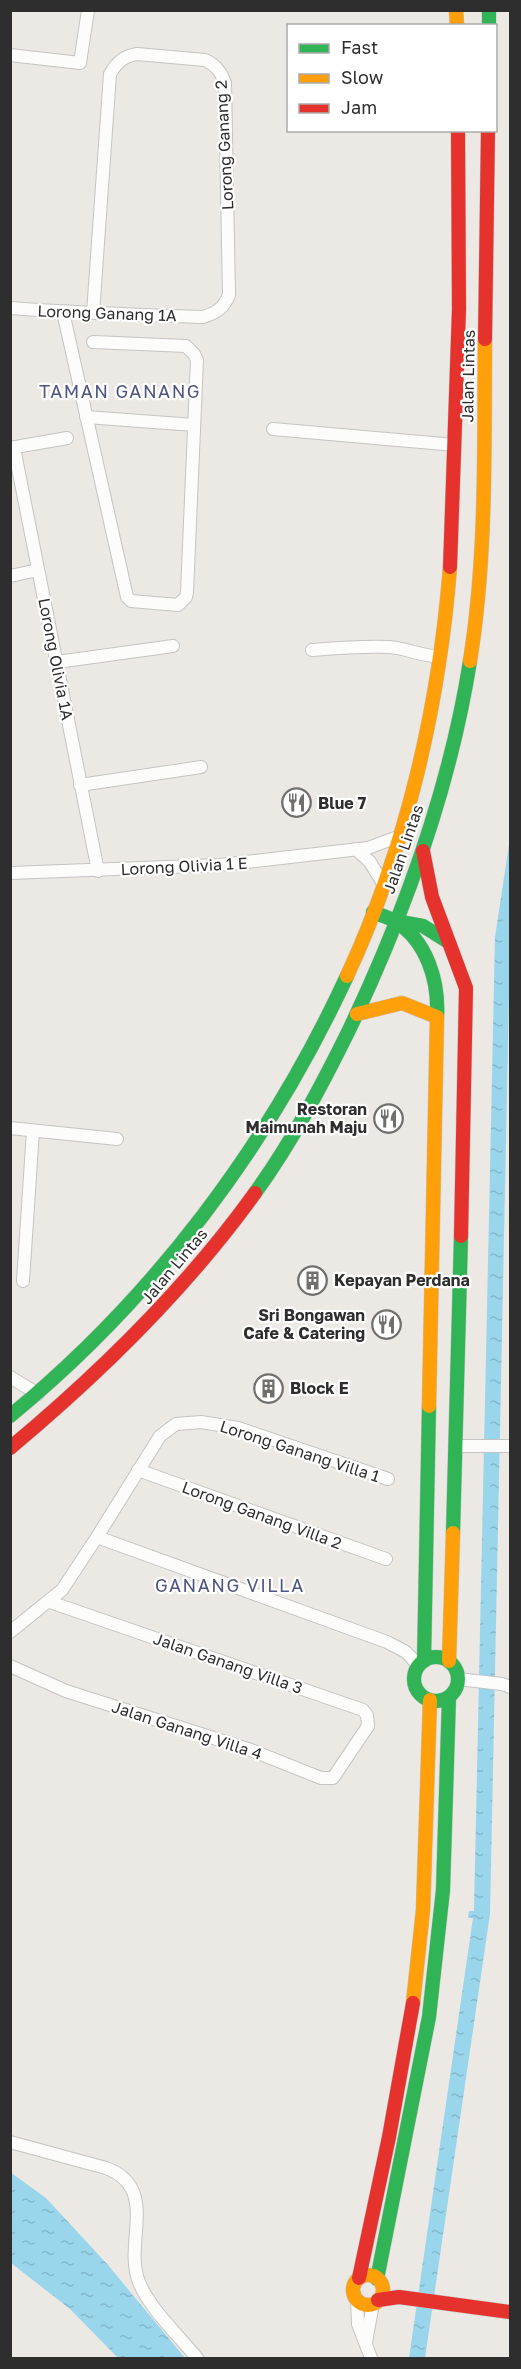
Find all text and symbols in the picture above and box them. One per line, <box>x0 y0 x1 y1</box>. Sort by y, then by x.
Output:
legend <box>287 24 497 132</box>
text: Fast <box>341 36 378 58</box>
text: Slow <box>341 66 384 88</box>
street label: Lorong Ganang 2 <box>211 80 237 210</box>
text: Jam <box>341 96 377 118</box>
street label: Lorong Ganang 1A <box>37 301 177 325</box>
street label: Jalan Lintas <box>457 329 479 423</box>
district label: TAMAN GANANG <box>39 380 201 402</box>
street label: Lorong Olivia 1A <box>34 596 78 722</box>
restaurant icon: Blue 7 <box>281 787 313 819</box>
place label: Blue 7 <box>318 793 367 813</box>
street label: Jalan Lintas <box>378 802 428 896</box>
street label: Lorong Olivia 1 E <box>120 853 248 879</box>
place label: Restoran Maimunah Maju <box>246 1099 367 1137</box>
restaurant icon: Restoran Maimunah Maju <box>372 1102 404 1134</box>
street label: Jalan Lintas <box>136 1224 212 1308</box>
building icon: Kepayan Perdana <box>297 1264 329 1296</box>
place label: Kepayan Perdana <box>334 1270 470 1290</box>
place label: Sri Bongawan Cafe & Catering <box>243 1305 365 1343</box>
restaurant icon: Sri Bongawan Cafe & Catering <box>370 1308 402 1340</box>
building icon: Block E <box>253 1372 285 1404</box>
place label: Block E <box>290 1378 349 1398</box>
street label: Lorong Ganang Villa 1 <box>218 1416 383 1486</box>
street label: Lorong Ganang Villa 2 <box>179 1477 345 1553</box>
district label: GANANG VILLA <box>155 1574 305 1596</box>
street label: Jalan Ganang Villa 3 <box>151 1628 305 1698</box>
street label: Jalan Ganang Villa 4 <box>109 1696 265 1764</box>

